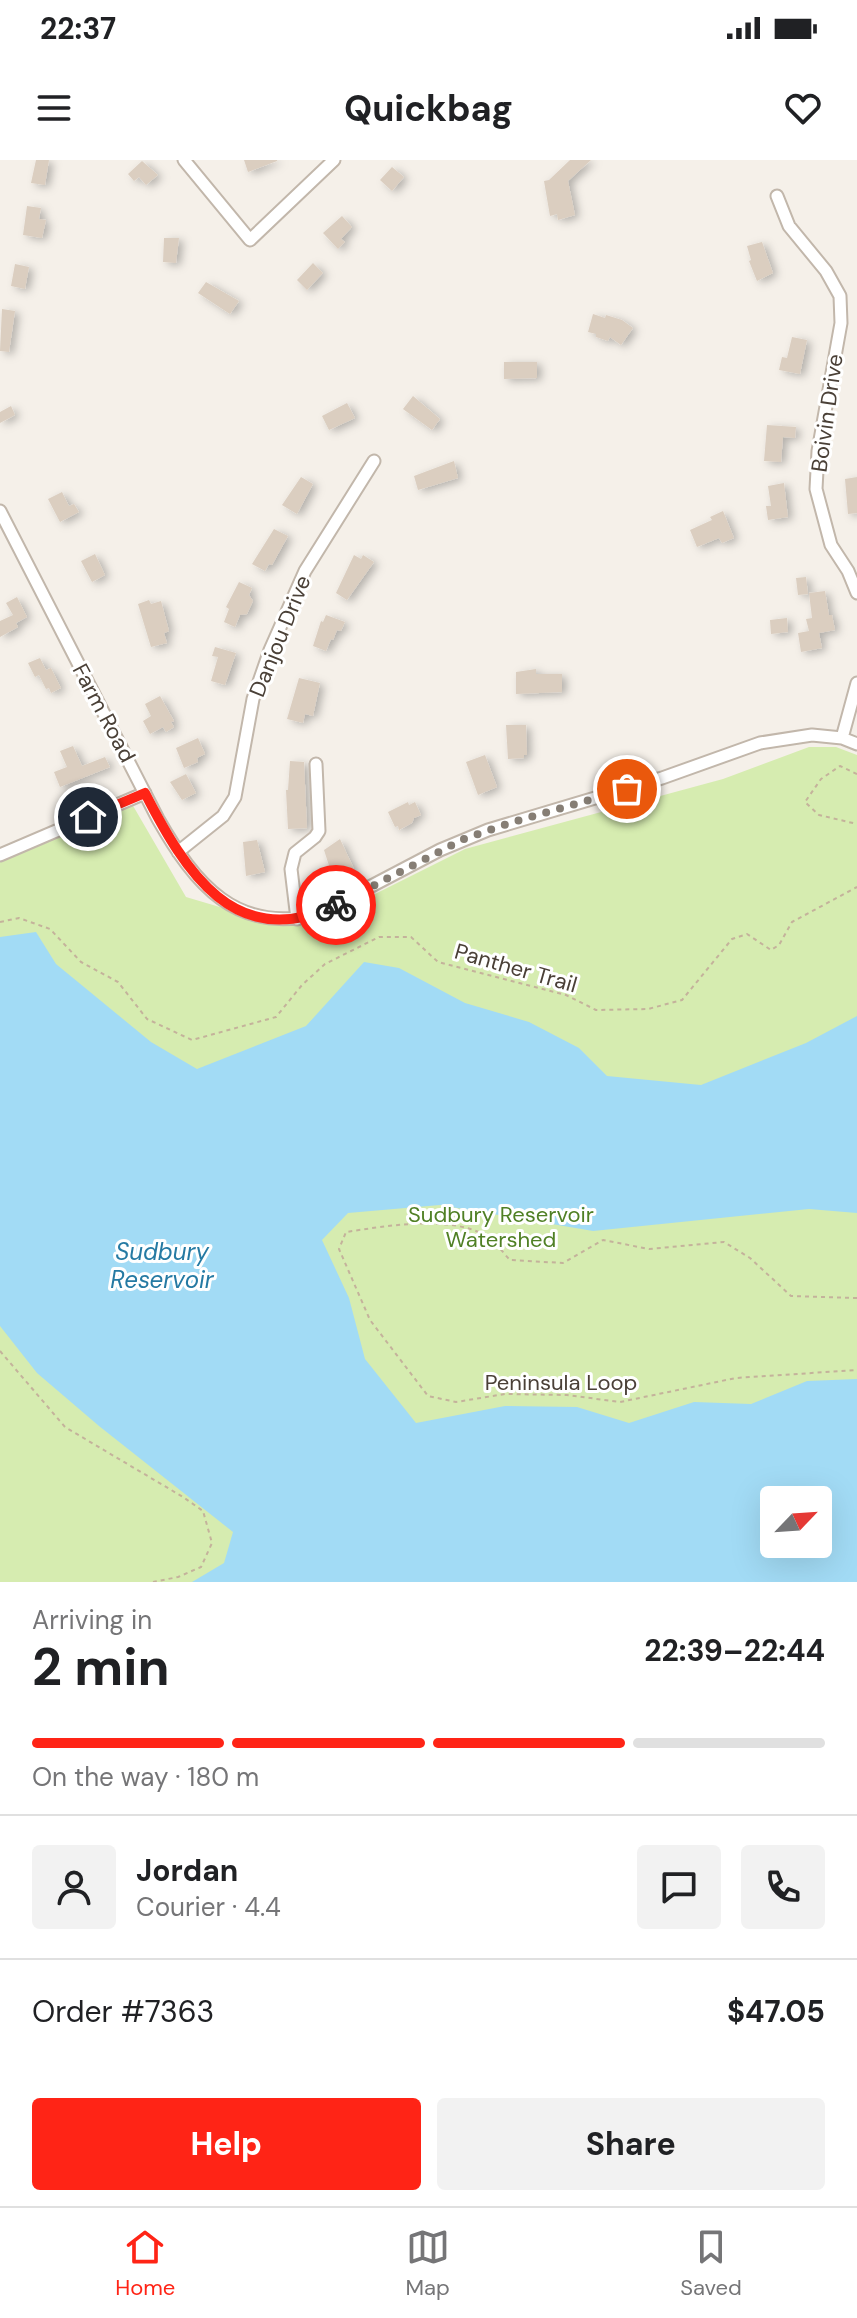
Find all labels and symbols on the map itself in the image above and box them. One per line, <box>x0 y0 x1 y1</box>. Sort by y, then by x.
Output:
street label: Boivin Drive <box>804 352 850 474</box>
street label: Danjou Drive <box>242 571 318 701</box>
street label: Farm Road <box>66 659 142 767</box>
pin <box>593 755 661 823</box>
pin <box>54 783 122 851</box>
courier <box>296 865 376 945</box>
street label: Panther Trail <box>451 937 581 999</box>
park label: Sudbury Reservoir Watershed <box>408 1200 594 1254</box>
water label: Sudbury Reservoir <box>110 1236 215 1295</box>
street label: Peninsula Loop <box>485 1368 637 1397</box>
north arrow <box>760 1486 832 1558</box>

